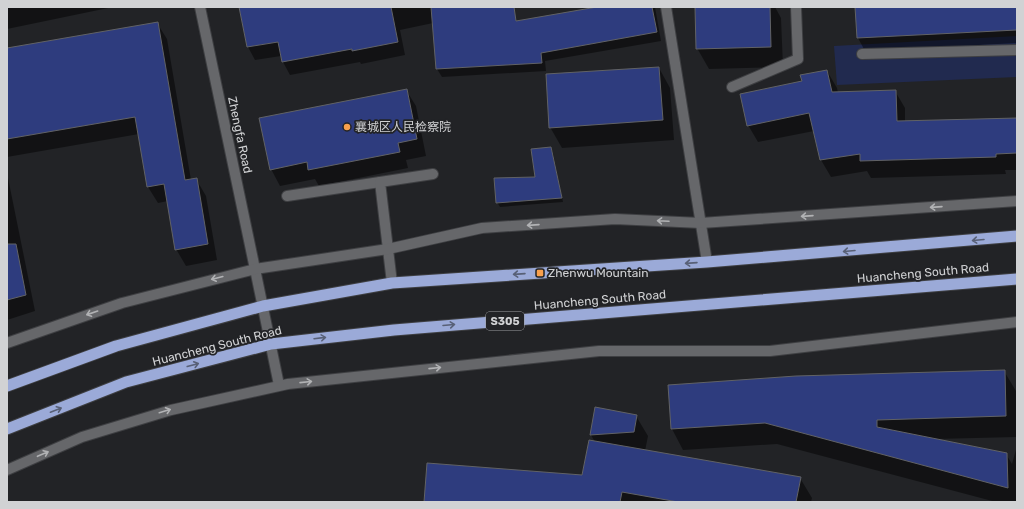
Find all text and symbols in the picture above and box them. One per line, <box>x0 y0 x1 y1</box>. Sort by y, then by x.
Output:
street label: Zhengfa Road <box>225 95 255 175</box>
place label: 襄城区人民检察院 <box>355 120 451 134</box>
marker: 襄城区人民检察院 <box>342 122 352 132</box>
one-way arrow <box>930 203 943 210</box>
one-way arrow <box>801 212 814 219</box>
one-way arrow <box>657 218 670 225</box>
one-way arrow <box>527 221 540 228</box>
one-way arrow <box>972 236 985 243</box>
one-way arrow <box>843 247 856 254</box>
one-way arrow <box>685 260 698 267</box>
street label: Huancheng South Road <box>856 260 990 286</box>
place label: Zhenwu Mountain <box>548 266 649 280</box>
marker: Zhenwu Mountain <box>535 268 545 278</box>
one-way arrow <box>513 271 526 278</box>
one-way arrow <box>211 275 224 282</box>
street label: Huancheng South Road <box>533 287 667 313</box>
one-way arrow <box>86 310 99 317</box>
road number: S305 <box>486 312 524 330</box>
one-way arrow <box>442 322 455 329</box>
street label: Huancheng South Road <box>151 323 283 369</box>
one-way arrow <box>313 335 326 342</box>
one-way arrow <box>186 361 199 368</box>
one-way arrow <box>428 364 441 372</box>
one-way arrow <box>299 378 312 385</box>
one-way arrow <box>50 405 62 413</box>
one-way arrow <box>159 407 172 414</box>
one-way arrow <box>36 450 48 457</box>

